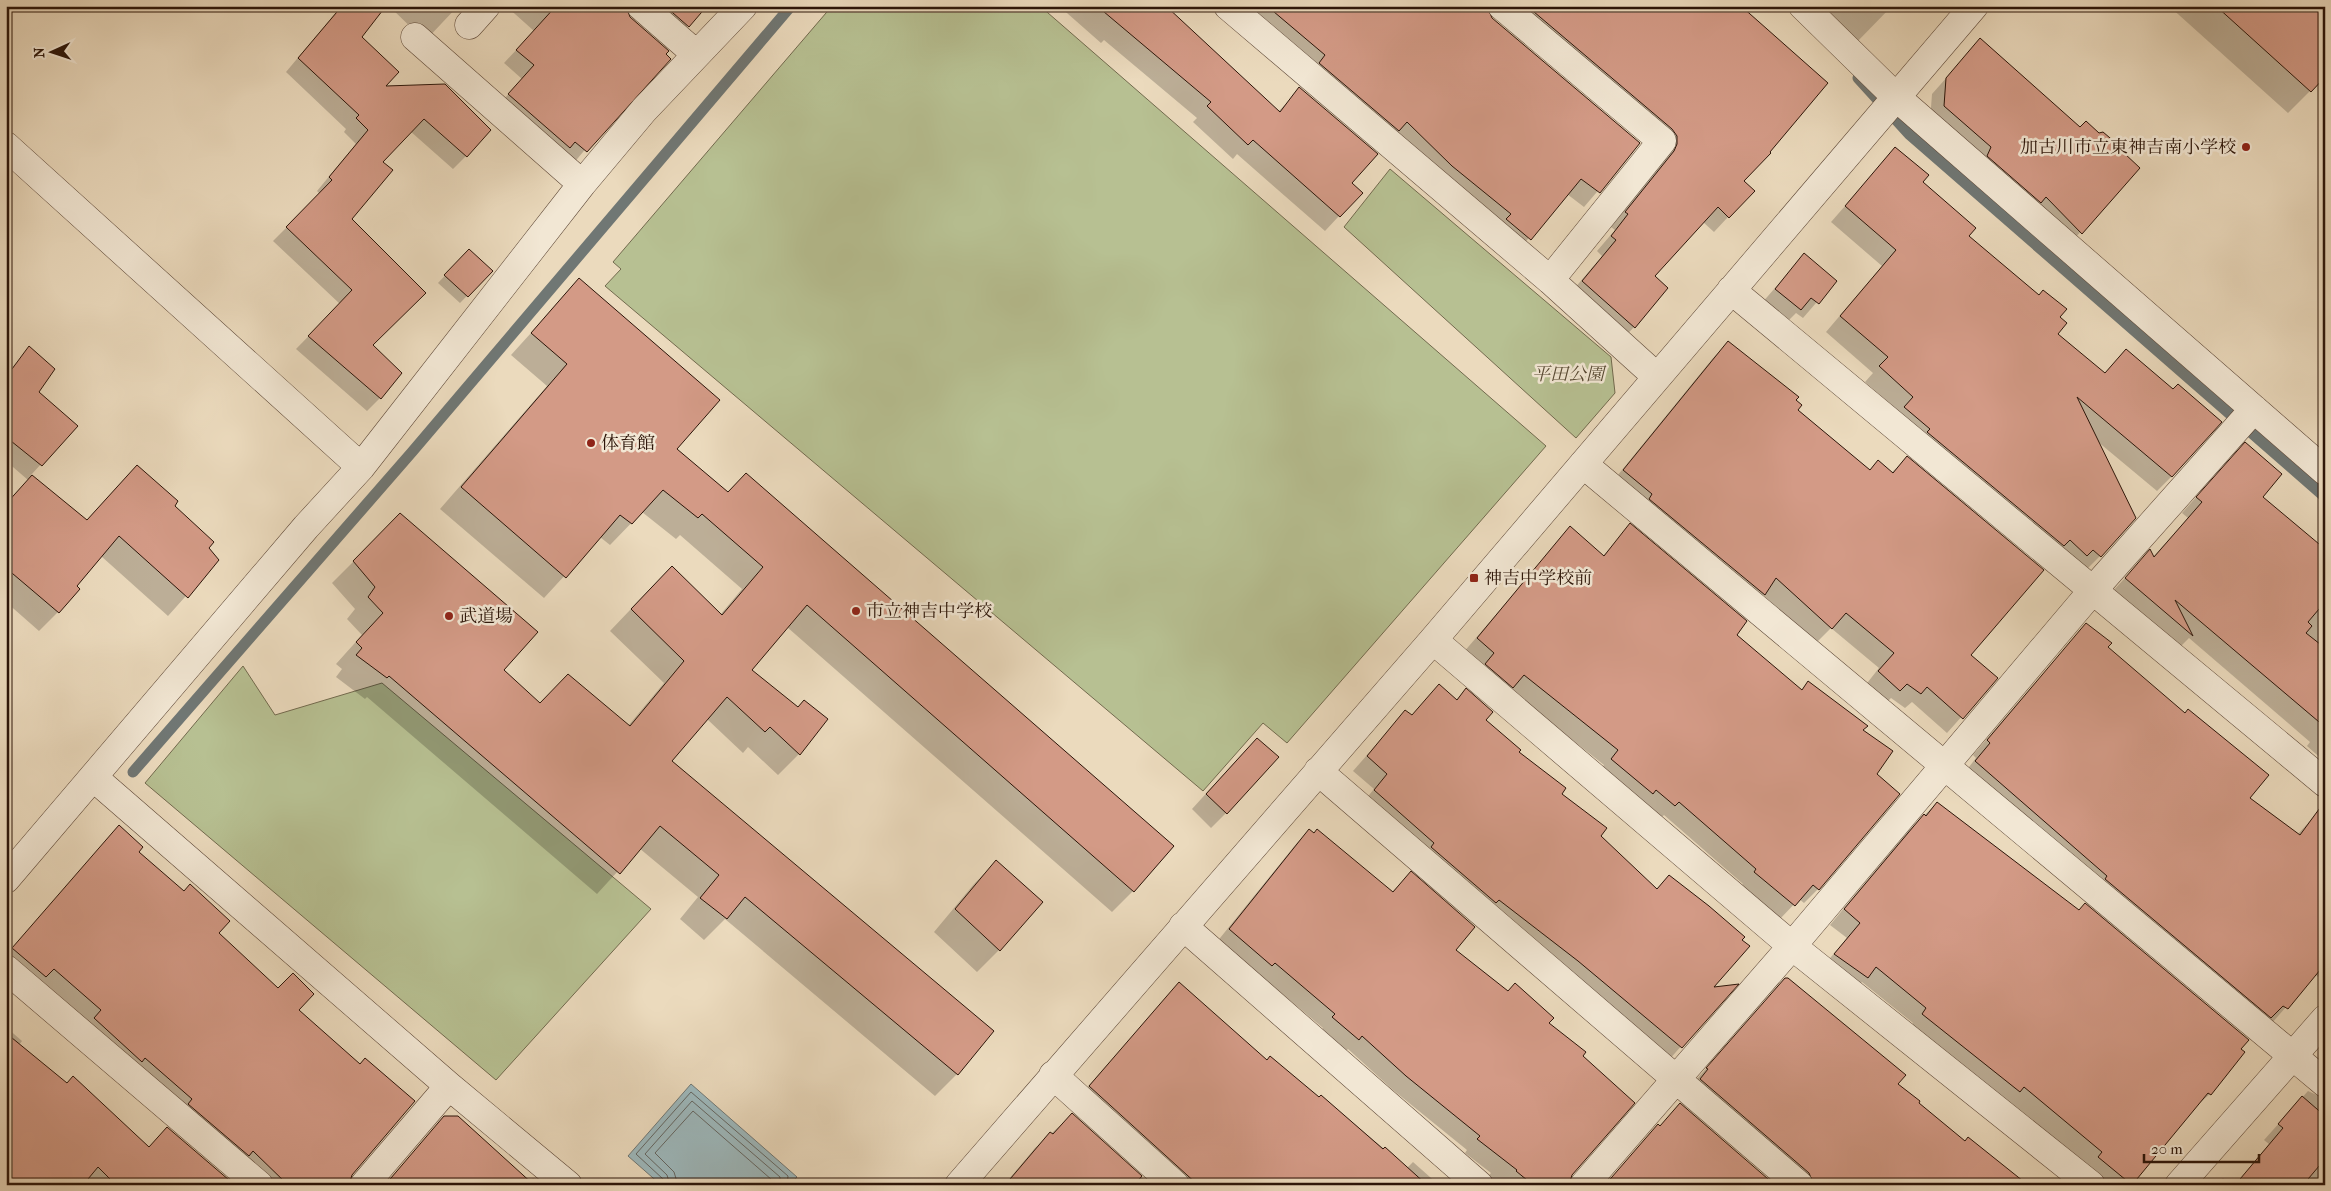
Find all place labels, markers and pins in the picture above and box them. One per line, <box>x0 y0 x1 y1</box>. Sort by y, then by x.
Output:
place label: 加古川市立東神吉南小学校 <box>2020 137 2236 158</box>
marker: 加古川市立東神吉南小学校 <box>2240 141 2252 153</box>
place label: 体育館 <box>601 433 655 454</box>
marker: 体育館 <box>585 437 597 449</box>
place label: 神吉中学校前 <box>1484 568 1592 589</box>
marker: 神吉中学校前 <box>1468 572 1480 584</box>
place label: 市立神吉中学校 <box>866 601 992 622</box>
marker: 市立神吉中学校 <box>850 605 862 617</box>
place label: 武道場 <box>459 606 513 627</box>
marker: 武道場 <box>443 610 455 622</box>

